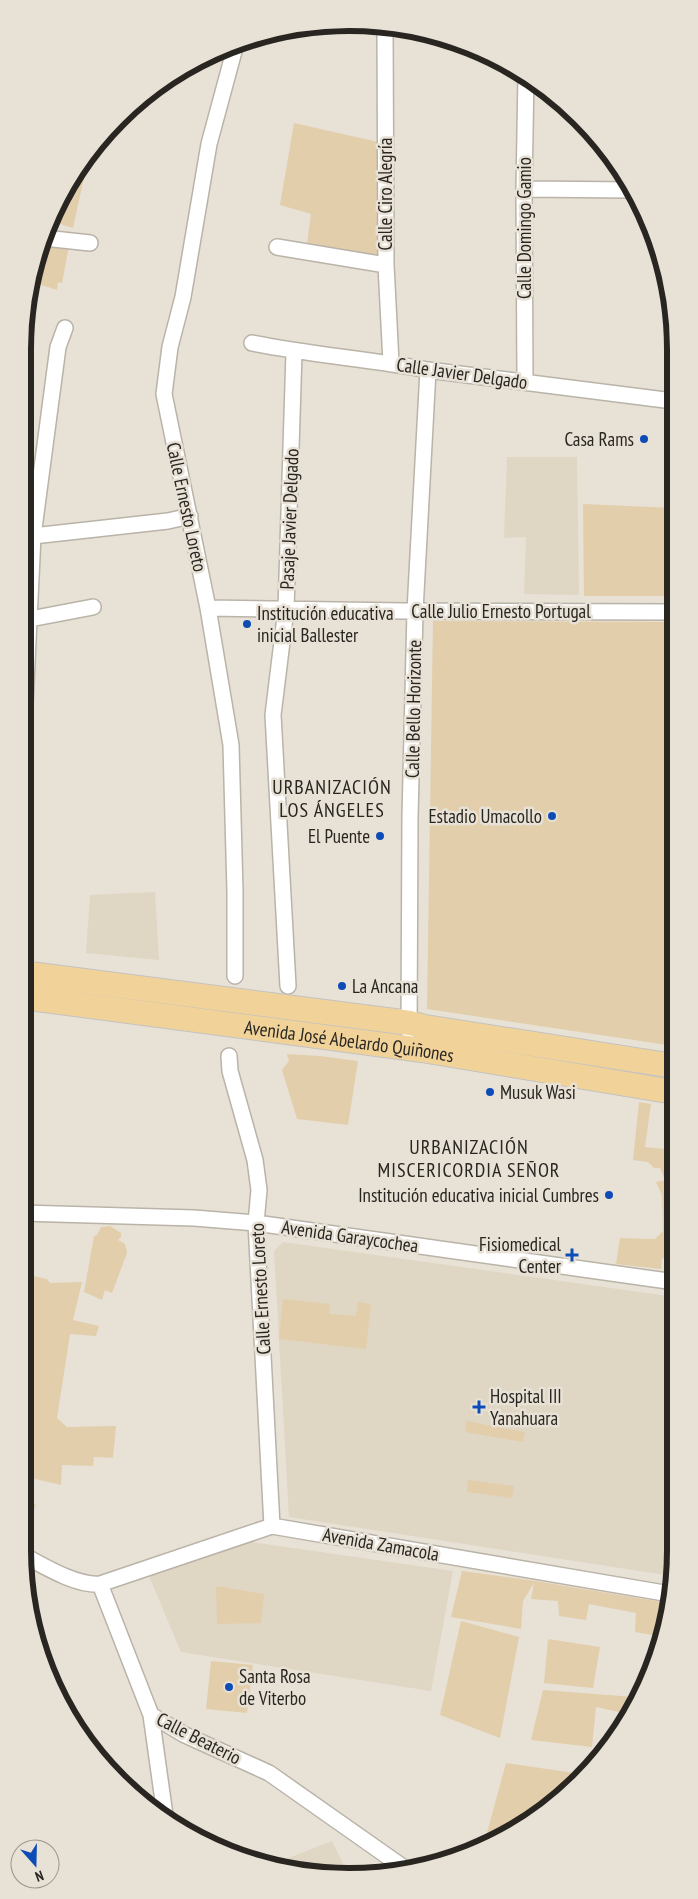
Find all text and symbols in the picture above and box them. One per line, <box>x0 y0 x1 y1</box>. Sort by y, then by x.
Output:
street label: Calle Ciro Alegría <box>373 138 397 250</box>
street label: Calle Domingo Gamio <box>512 157 536 299</box>
street label: Calle Javier Delgado <box>395 352 529 394</box>
place label: Casa Rams <box>564 427 634 451</box>
marker: Casa Rams <box>638 433 650 445</box>
street label: Calle Ernesto Loreto <box>162 440 212 574</box>
street label: Pasaje Javier Delgado <box>275 448 303 590</box>
street label: Calle Julio Ernesto Portugal <box>411 599 591 623</box>
place label: Institución educativa inicial Ballester <box>257 601 393 647</box>
marker: Institución educativa inicial Ballester <box>241 618 253 630</box>
street label: Calle Bello Horizonte <box>400 639 426 778</box>
district label: URBANIZACIÓN LOS ÁNGELES <box>272 774 392 823</box>
place label: Estadio Umacollo <box>428 804 542 828</box>
marker: Estadio Umacollo <box>546 810 558 822</box>
place label: El Puente <box>308 824 370 848</box>
marker: El Puente <box>374 830 386 842</box>
place label: La Ancana <box>352 974 418 998</box>
marker: La Ancana <box>336 980 348 992</box>
street label: Avenida José Abelardo Quiñones <box>243 1015 456 1067</box>
place label: Musuk Wasi <box>500 1080 576 1104</box>
marker: Musuk Wasi <box>484 1086 496 1098</box>
district label: URBANIZACIÓN MISCERICORDIA SEÑOR <box>378 1134 560 1183</box>
place label: Institución educativa inicial Cumbres <box>358 1183 599 1207</box>
marker: Institución educativa inicial Cumbres <box>603 1189 615 1201</box>
street label: Avenida Garaycochea <box>280 1215 420 1257</box>
street label: Calle Ernesto Loreto <box>245 1223 275 1355</box>
place label: Fisiomedical Center <box>479 1232 562 1278</box>
marker: Fisiomedical Center <box>565 1248 579 1262</box>
place label: Hospital III Yanahuara <box>490 1384 562 1430</box>
marker: Hospital III Yanahuara <box>472 1400 486 1414</box>
street label: Avenida Zamacola <box>321 1522 441 1566</box>
place label: Santa Rosa de Viterbo <box>239 1664 311 1710</box>
marker: Santa Rosa de Viterbo <box>223 1681 235 1693</box>
street label: Calle Beaterio <box>153 1707 245 1769</box>
north arrow <box>10 1839 60 1889</box>
text: N <box>33 1866 46 1886</box>

